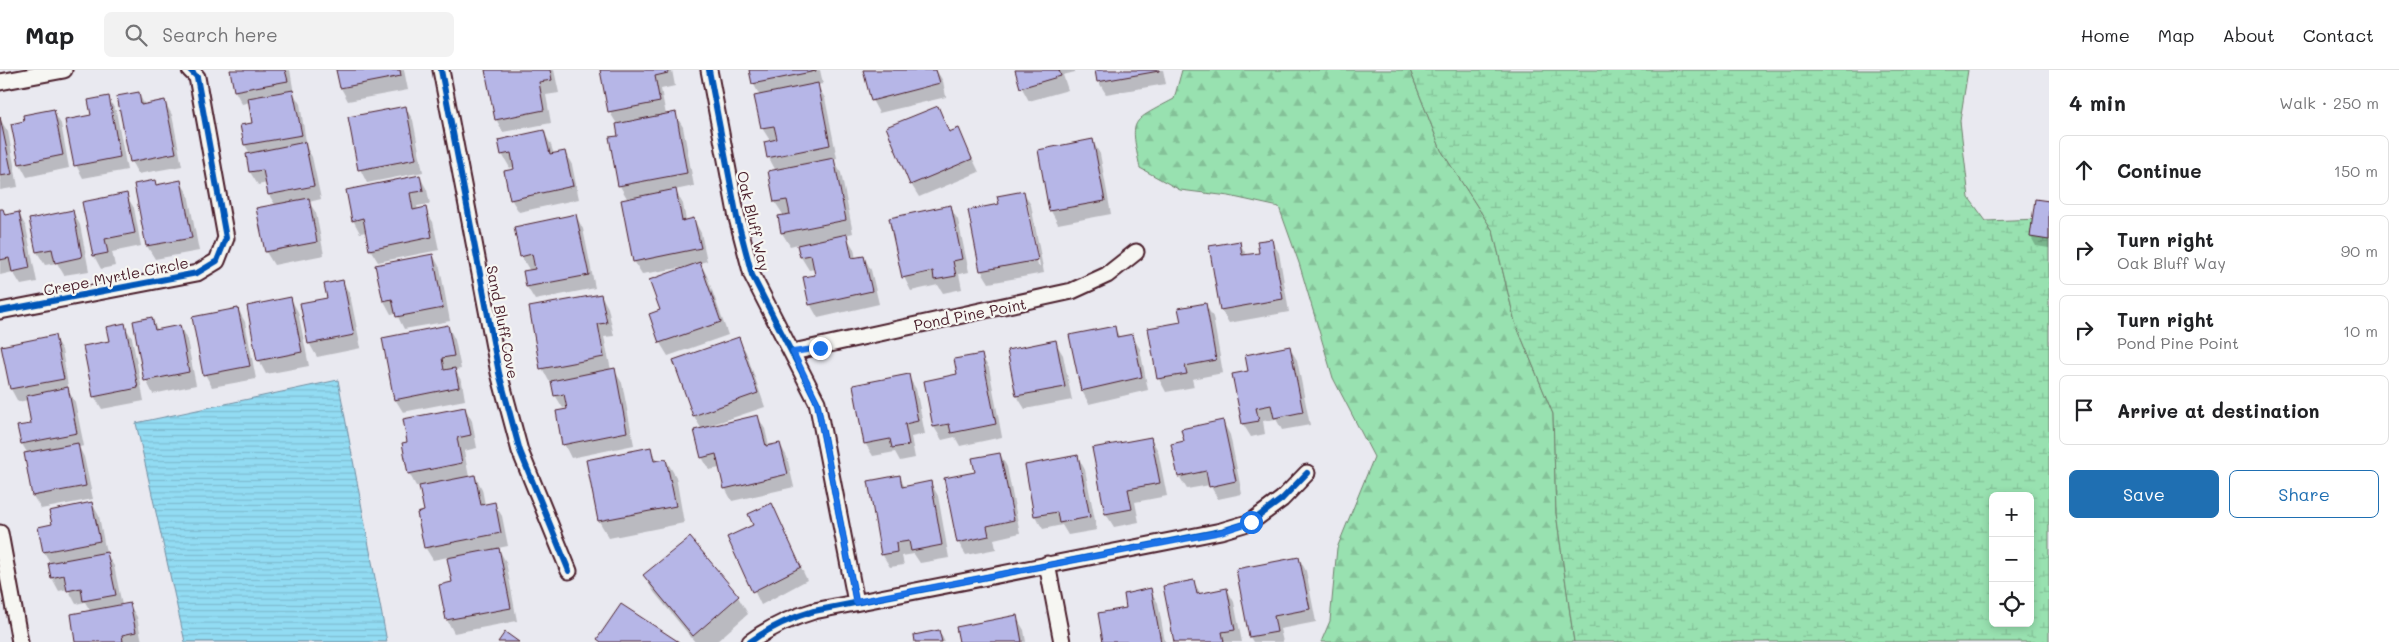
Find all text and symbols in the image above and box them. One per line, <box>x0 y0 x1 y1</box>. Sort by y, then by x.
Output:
search box <box>104 12 454 57</box>
text: Map <box>25 19 74 50</box>
icon: search <box>122 21 150 49</box>
text: Search here <box>162 22 278 47</box>
text: Home <box>2081 23 2130 47</box>
text: Map <box>2158 23 2194 47</box>
text: About <box>2222 23 2275 47</box>
text: Contact <box>2303 23 2374 47</box>
text: 4 min <box>2069 89 2126 116</box>
text: Walk · 250 m <box>2279 92 2379 113</box>
icon: ahead <box>2070 156 2098 184</box>
text: Continue <box>2117 158 2202 183</box>
text: 150 m <box>2334 160 2378 181</box>
street label: Oak Bluff Way <box>733 169 775 273</box>
text: Turn right <box>2117 227 2214 252</box>
icon: right <box>2070 236 2098 264</box>
text: 90 m <box>2341 240 2378 261</box>
street label: Crepe Myrtle Circle <box>42 252 190 300</box>
text: Oak Bluff Way <box>2117 252 2226 273</box>
street label: Sand Bluff Cove <box>482 264 524 380</box>
street label: Pond Pine Point <box>912 293 1028 335</box>
text: Turn right <box>2117 307 2214 332</box>
icon: right <box>2070 316 2098 344</box>
text: 10 m <box>2343 320 2378 341</box>
text: Pond Pine Point <box>2117 332 2239 353</box>
route end <box>809 337 832 360</box>
icon: arrive <box>2070 396 2098 424</box>
text: Arrive at destination <box>2117 398 2320 423</box>
button: Save <box>2069 470 2219 518</box>
button: Share <box>2229 470 2379 518</box>
map controls <box>1989 492 2034 627</box>
button: + <box>1989 492 2034 537</box>
route start <box>1240 511 1263 534</box>
button: − <box>1989 537 2034 582</box>
button: locate <box>1989 582 2034 627</box>

